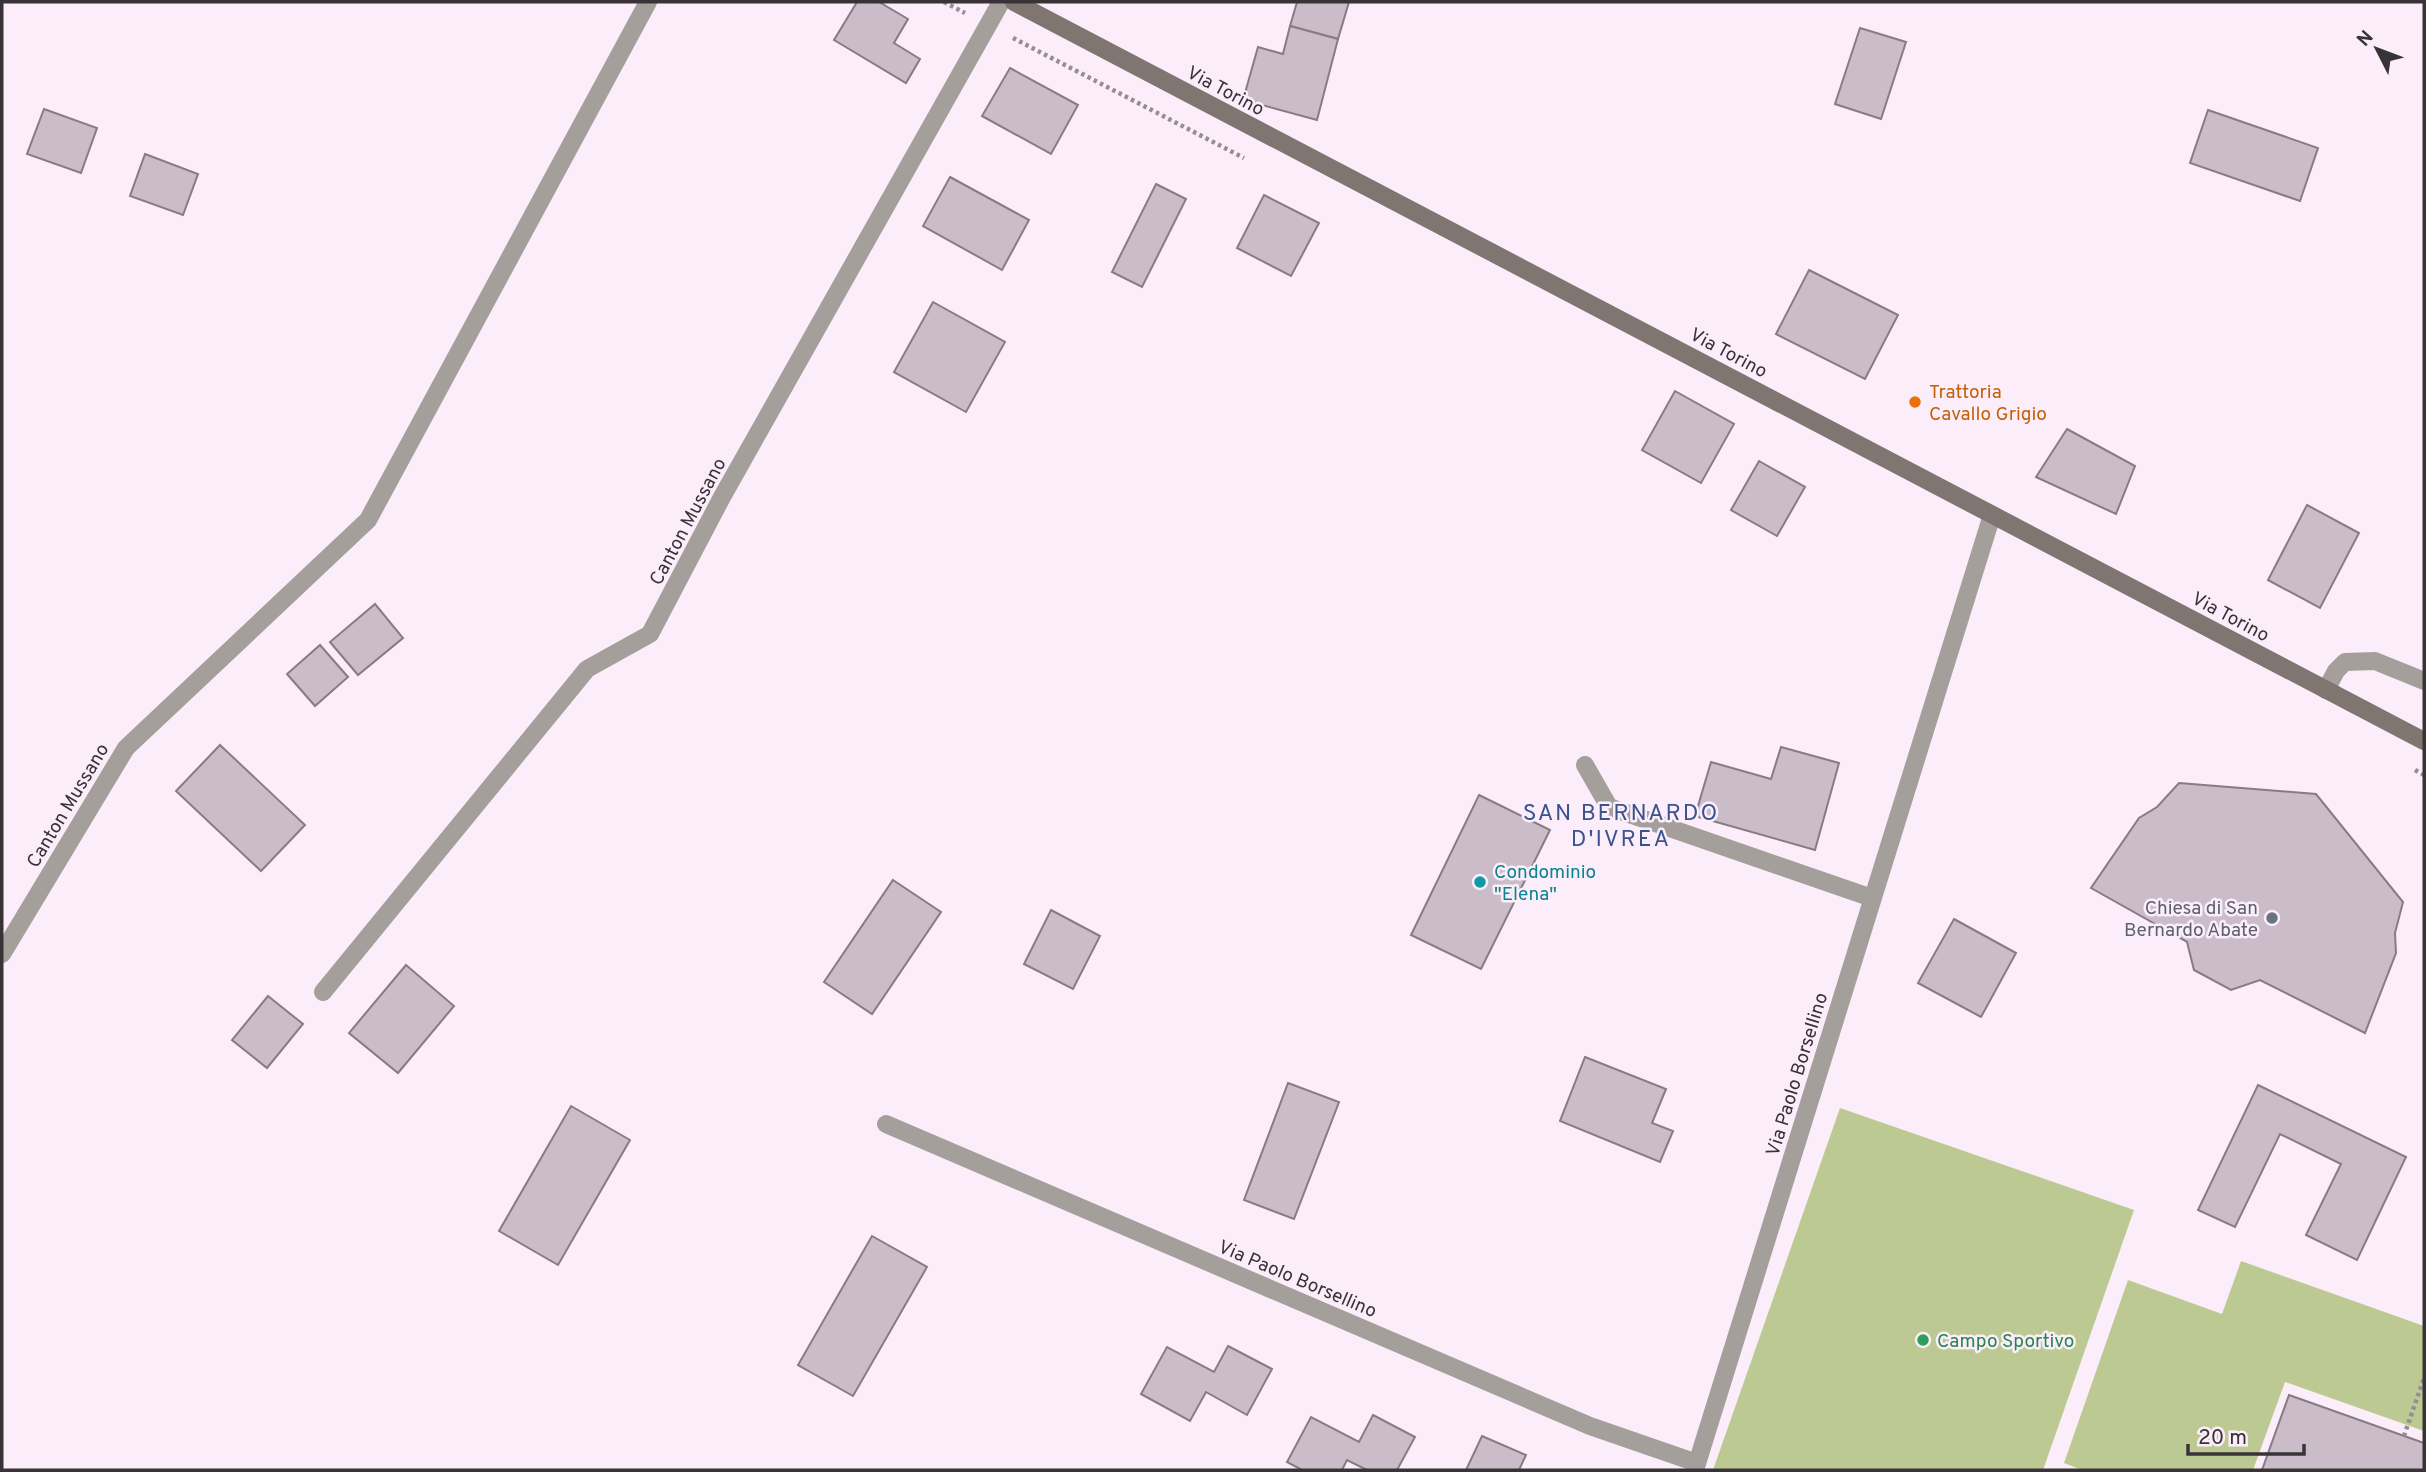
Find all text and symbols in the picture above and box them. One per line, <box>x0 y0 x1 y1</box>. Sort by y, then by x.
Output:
north arrow <box>2342 14 2412 84</box>
text: N <box>2352 26 2379 52</box>
street label: Via Torino <box>1182 61 1268 122</box>
street label: Via Torino <box>1685 323 1771 384</box>
place label: Trattoria Cavallo Grigio <box>1929 381 2047 427</box>
marker: Trattoria Cavallo Grigio <box>1907 394 1923 410</box>
street label: Canton Mussano <box>645 454 732 590</box>
street label: Via Torino <box>2187 587 2273 648</box>
street label: Canton Mussano <box>22 739 115 873</box>
district label: SAN BERNARDO D'IVREA <box>1523 800 1719 855</box>
place label: Condominio "Elena" <box>1494 861 1596 907</box>
marker: Condominio "Elena" <box>1472 874 1488 890</box>
place label: Chiesa di San Bernardo Abate <box>2124 897 2258 943</box>
marker: Chiesa di San Bernardo Abate <box>2264 910 2280 926</box>
street label: Via Paolo Borsellino <box>1762 990 1834 1159</box>
street label: Via Paolo Borsellino <box>1214 1236 1380 1324</box>
place label: Campo Sportivo <box>1937 1330 2074 1354</box>
marker: Campo Sportivo <box>1915 1332 1931 1348</box>
scale bar <box>2188 1412 2304 1456</box>
text: 20 m <box>2198 1425 2247 1452</box>

